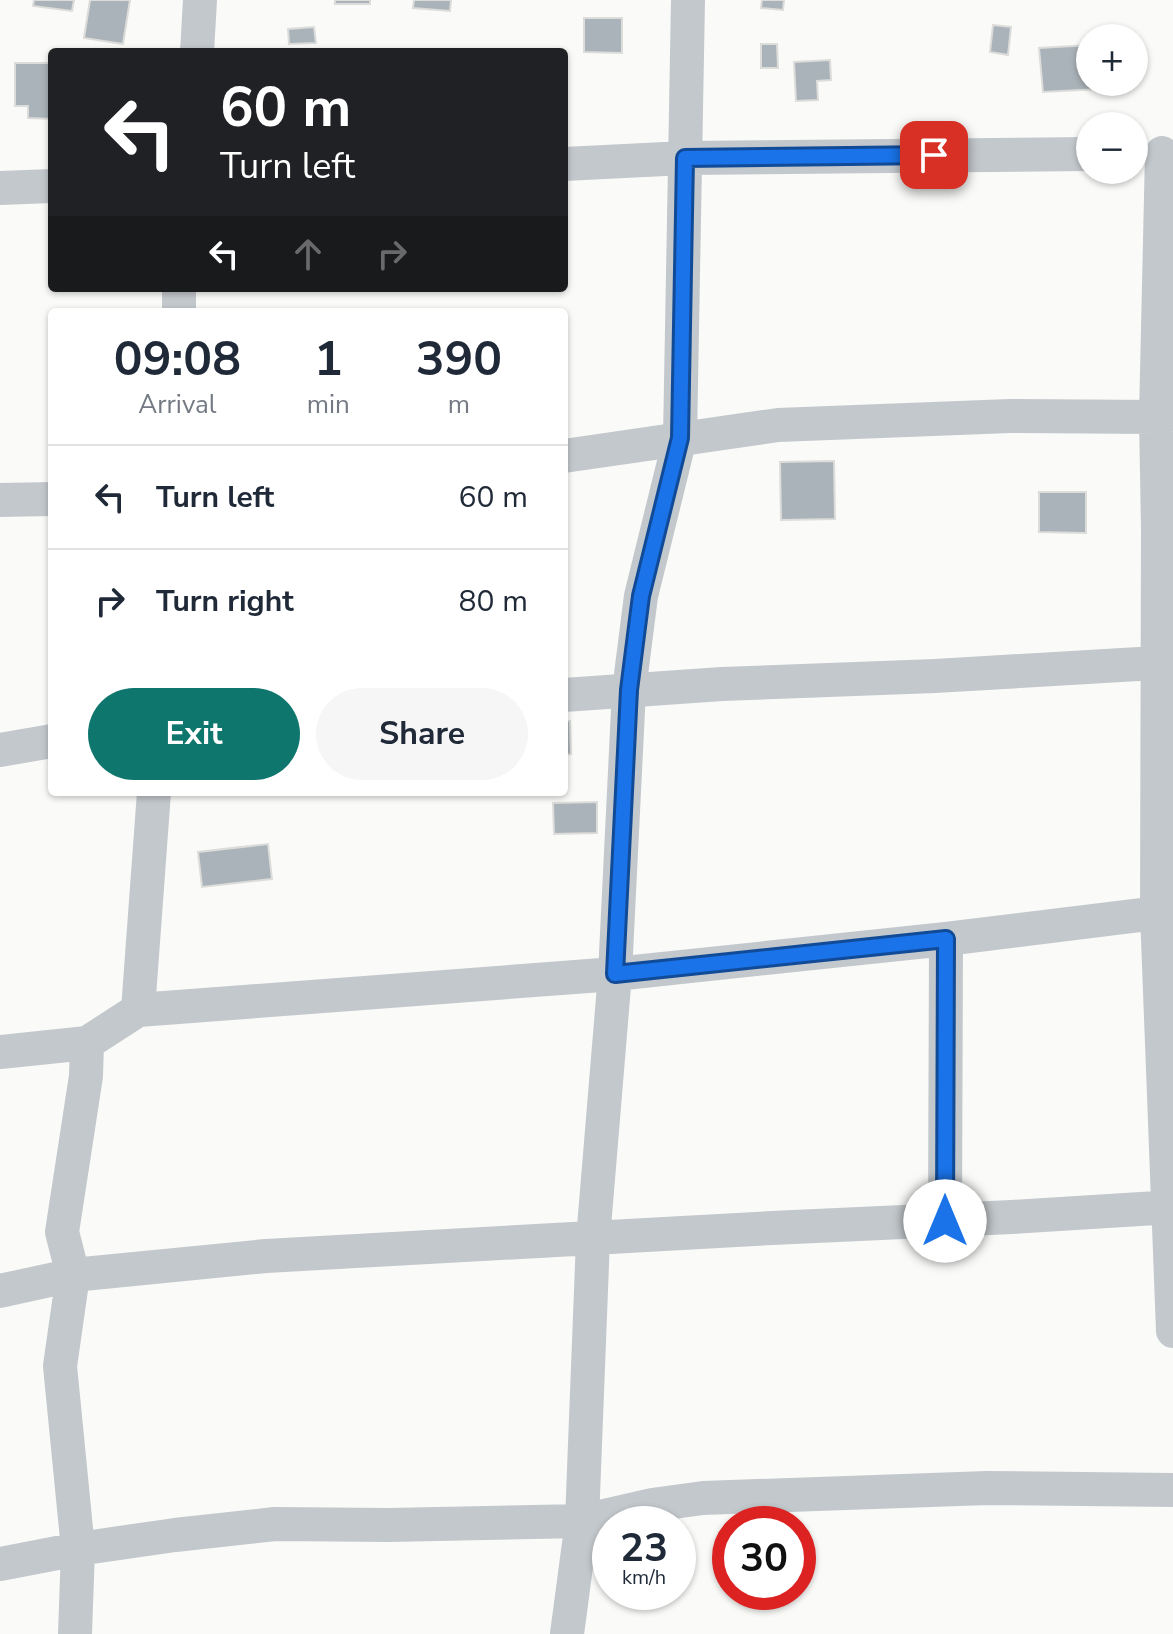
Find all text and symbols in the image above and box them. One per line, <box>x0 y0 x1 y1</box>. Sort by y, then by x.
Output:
map controls <box>1076 24 1148 184</box>
button: + <box>1076 24 1148 96</box>
text: 60 m <box>220 69 351 146</box>
icon: left <box>88 80 192 184</box>
button: − <box>1076 112 1148 184</box>
pin <box>900 121 968 189</box>
icon: arrive <box>912 133 956 177</box>
text: Turn left <box>220 142 355 191</box>
icon: left <box>202 232 246 276</box>
icon: ahead <box>286 232 330 276</box>
icon: right <box>370 232 414 276</box>
text: 09:08 <box>114 326 241 392</box>
text: 1 <box>314 326 343 392</box>
text: 390 <box>416 326 502 392</box>
text: Arrival <box>138 387 217 422</box>
text: min <box>307 387 350 422</box>
text: m <box>448 387 470 422</box>
icon: left <box>88 475 132 519</box>
text: Turn left <box>156 477 274 518</box>
text: 60 m <box>459 477 528 518</box>
icon: right <box>88 579 132 623</box>
text: Turn right <box>156 581 294 622</box>
text: 80 m <box>459 581 528 622</box>
button: Exit <box>88 688 300 780</box>
button: Share <box>316 688 528 780</box>
position arrow <box>903 1179 987 1263</box>
speed limit sign: 30 <box>712 1506 816 1610</box>
text: 23 <box>620 1521 668 1575</box>
text: km/h <box>622 1564 666 1591</box>

